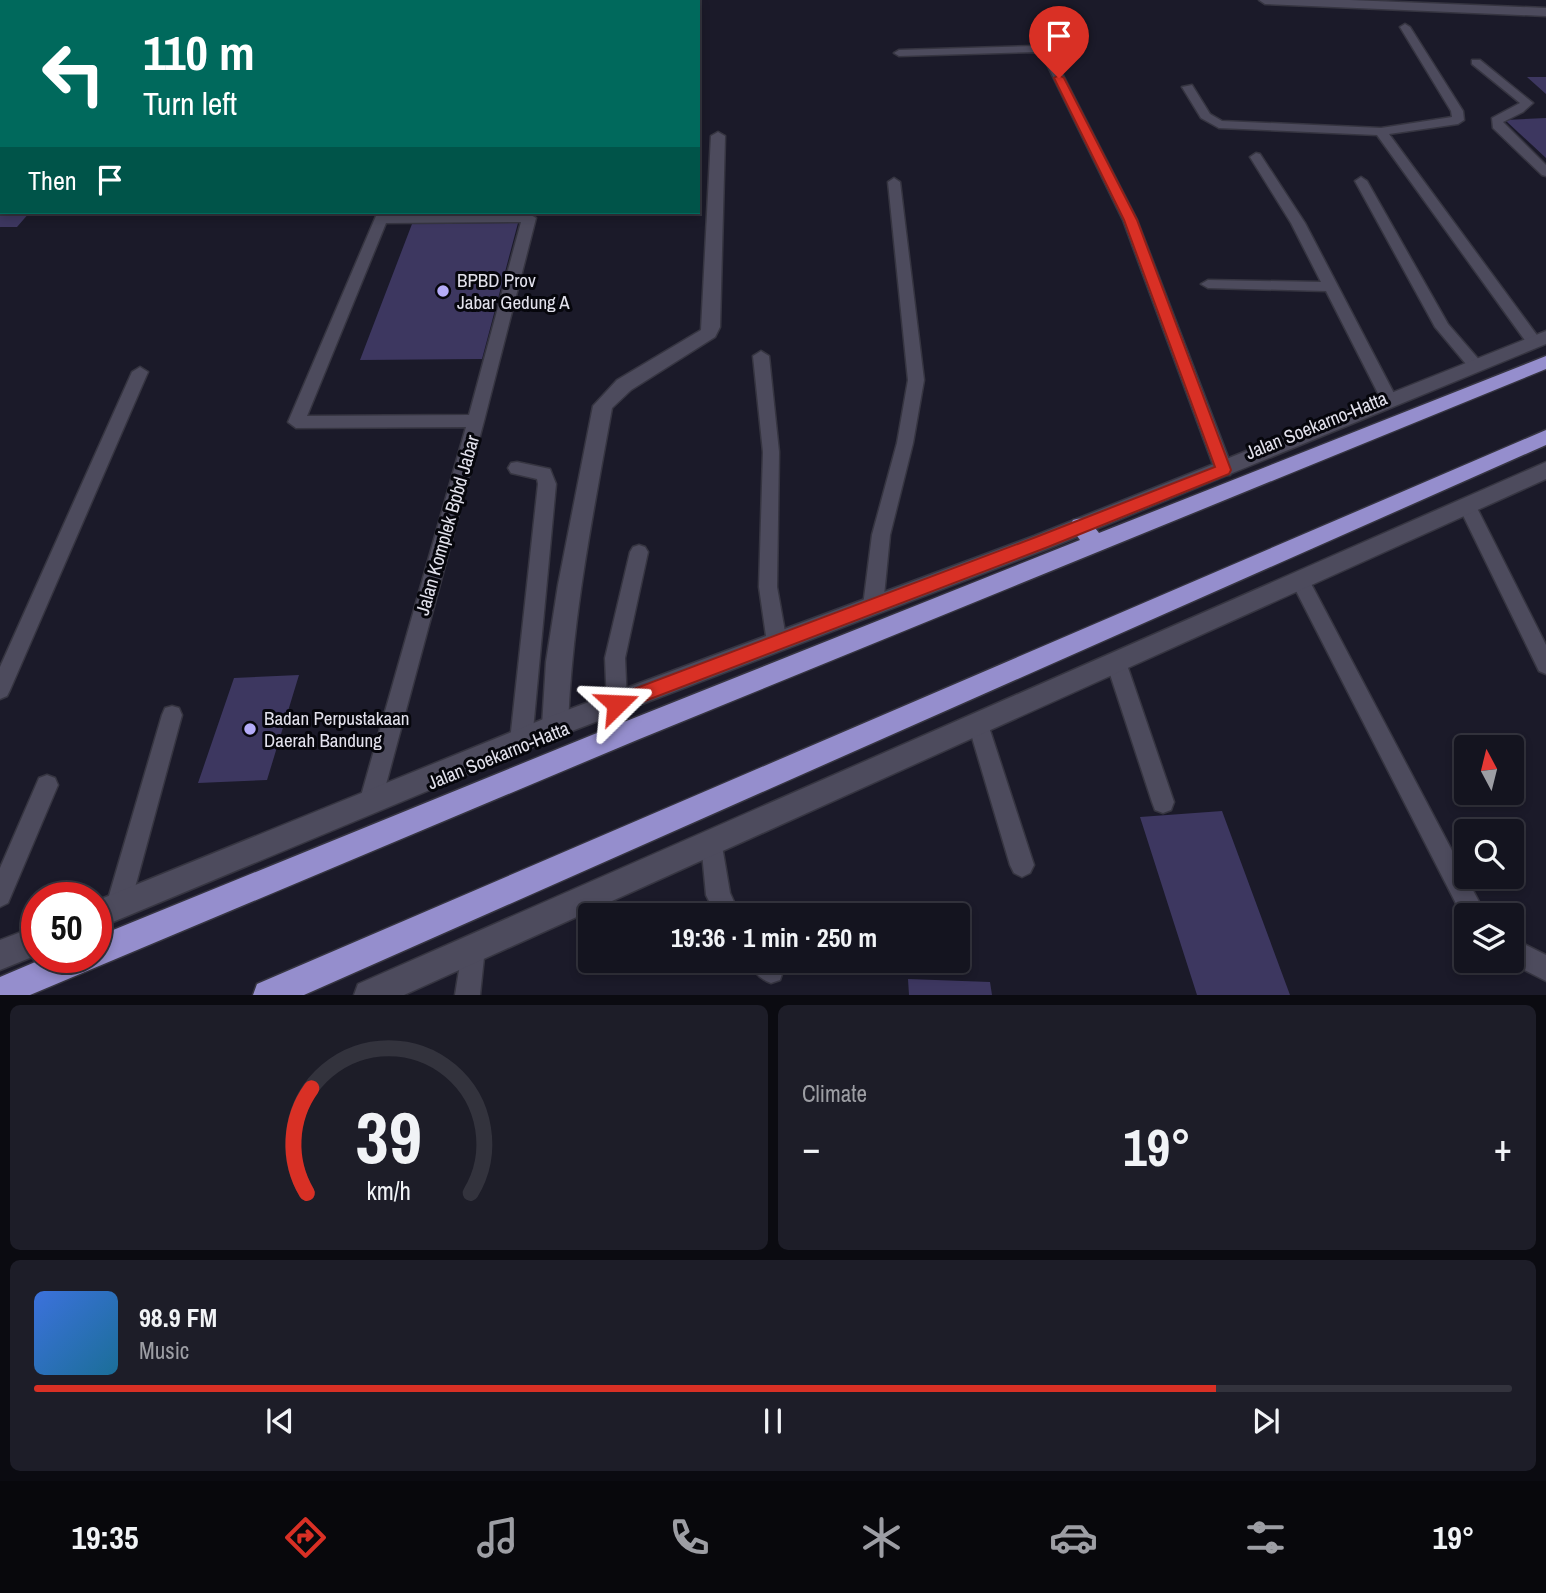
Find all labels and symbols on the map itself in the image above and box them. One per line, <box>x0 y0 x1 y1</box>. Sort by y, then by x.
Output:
pin <box>1029 6 1089 78</box>
place label: BPBD Prov Jabar Gedung A <box>457 267 570 315</box>
marker: BPBD Prov Jabar Gedung A <box>435 283 451 299</box>
street label: Jalan Soekarno-Hatta <box>1241 385 1391 465</box>
street label: Jalan Komplek Bpbd Jabar <box>409 431 485 618</box>
position arrow <box>580 667 654 741</box>
place label: Badan Perpustakaan Daerah Bandung <box>264 705 410 753</box>
street label: Jalan Soekarno-Hatta <box>423 715 573 795</box>
marker: Badan Perpustakaan Daerah Bandung <box>242 721 258 737</box>
north arrow <box>1454 735 1524 805</box>
speed limit sign: 50 <box>21 882 112 973</box>

